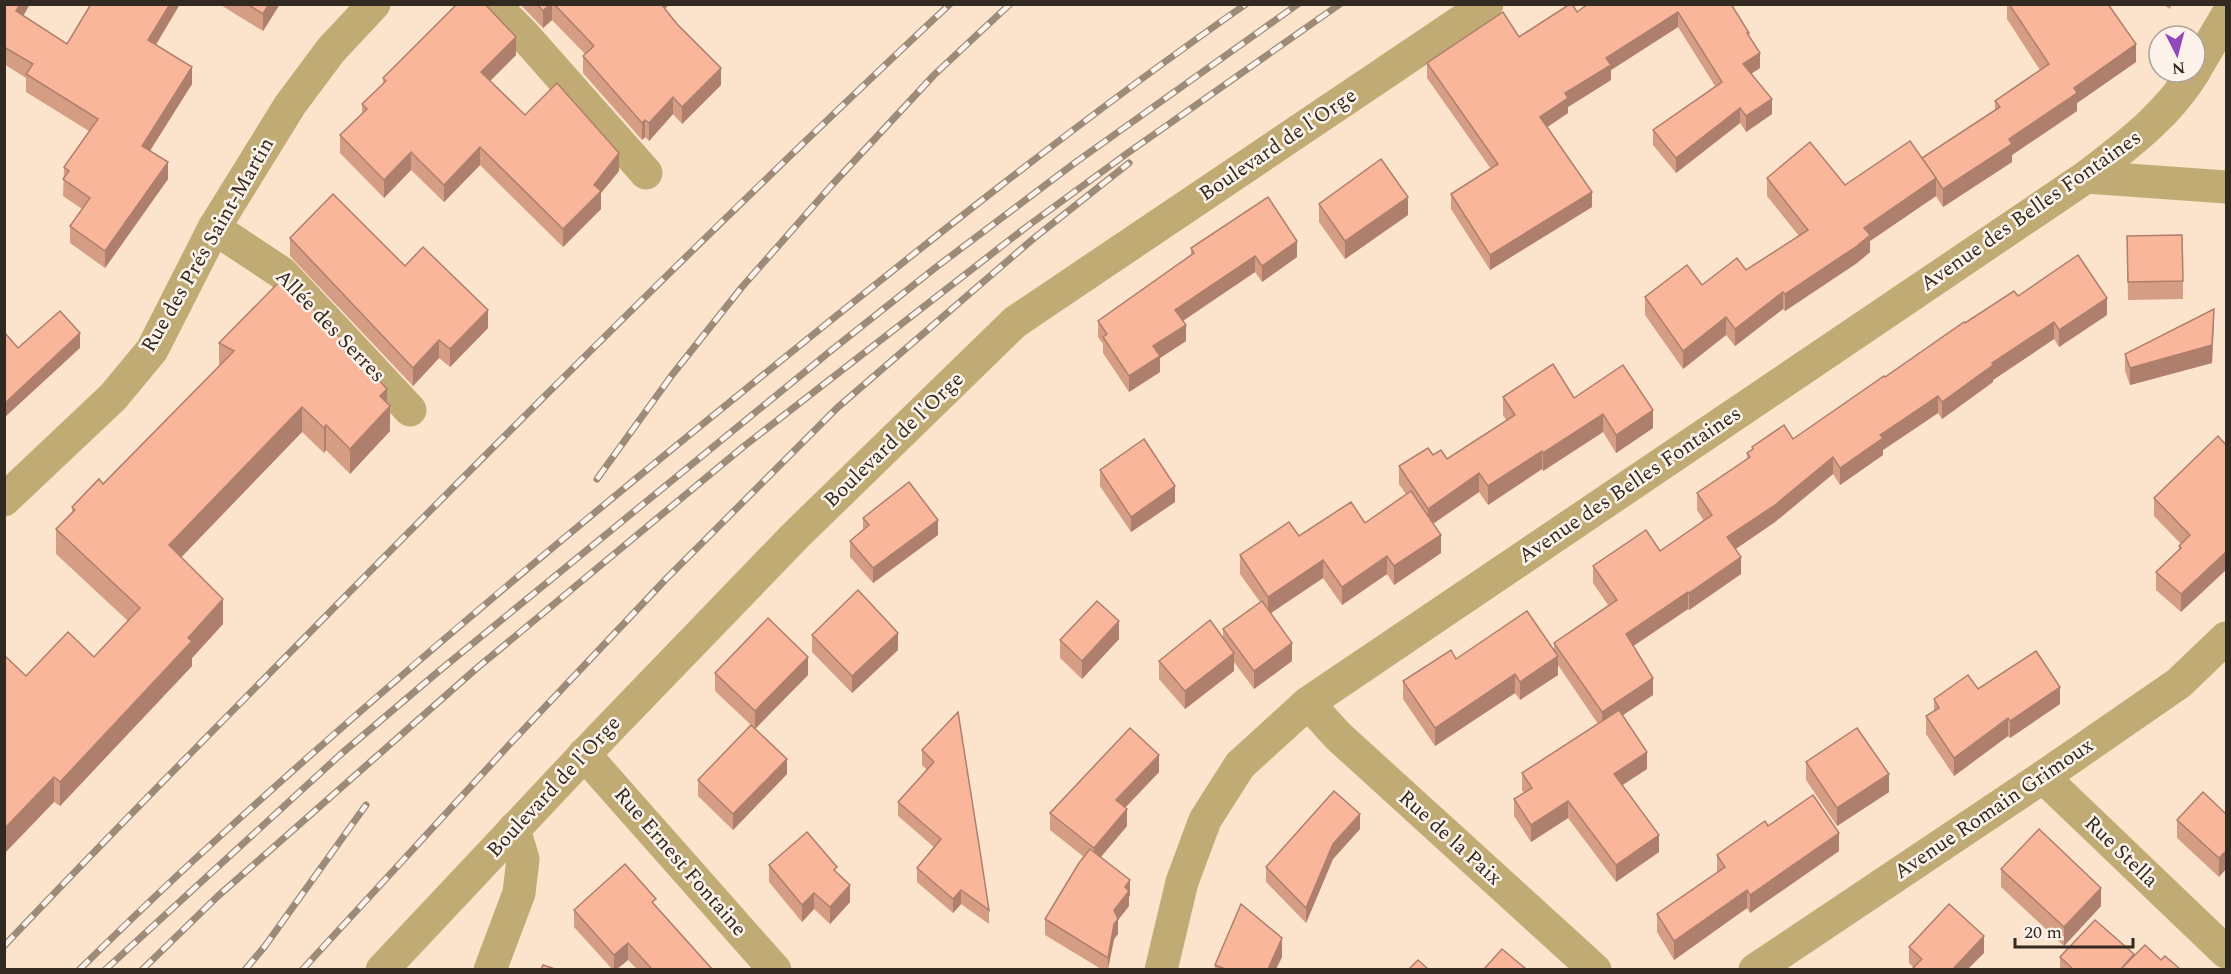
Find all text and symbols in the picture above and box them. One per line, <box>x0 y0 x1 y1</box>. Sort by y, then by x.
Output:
north arrow <box>2147 24 2207 84</box>
text: N <box>2171 55 2186 81</box>
street label: Boulevard de l'Orge <box>1193 80 1363 210</box>
street label: Avenue des Belles Fontaines <box>1914 122 2148 300</box>
street label: Rue des Prés Saint-Martin <box>133 131 283 359</box>
street label: Allée des Serres <box>267 262 393 390</box>
street label: Boulevard de l'Orge <box>817 364 971 516</box>
street label: Avenue des Belles Fontaines <box>1512 398 1748 572</box>
street label: Boulevard de l'Orge <box>479 709 629 865</box>
street label: Avenue Romain Grimoux <box>1888 730 2100 888</box>
street label: Rue Ernest Fontaine <box>606 780 754 944</box>
street label: Rue de la Paix <box>1391 783 1509 893</box>
street label: Rue Stella <box>2077 808 2166 896</box>
scale bar <box>2015 911 2134 949</box>
text: 20 m <box>2024 919 2062 946</box>

